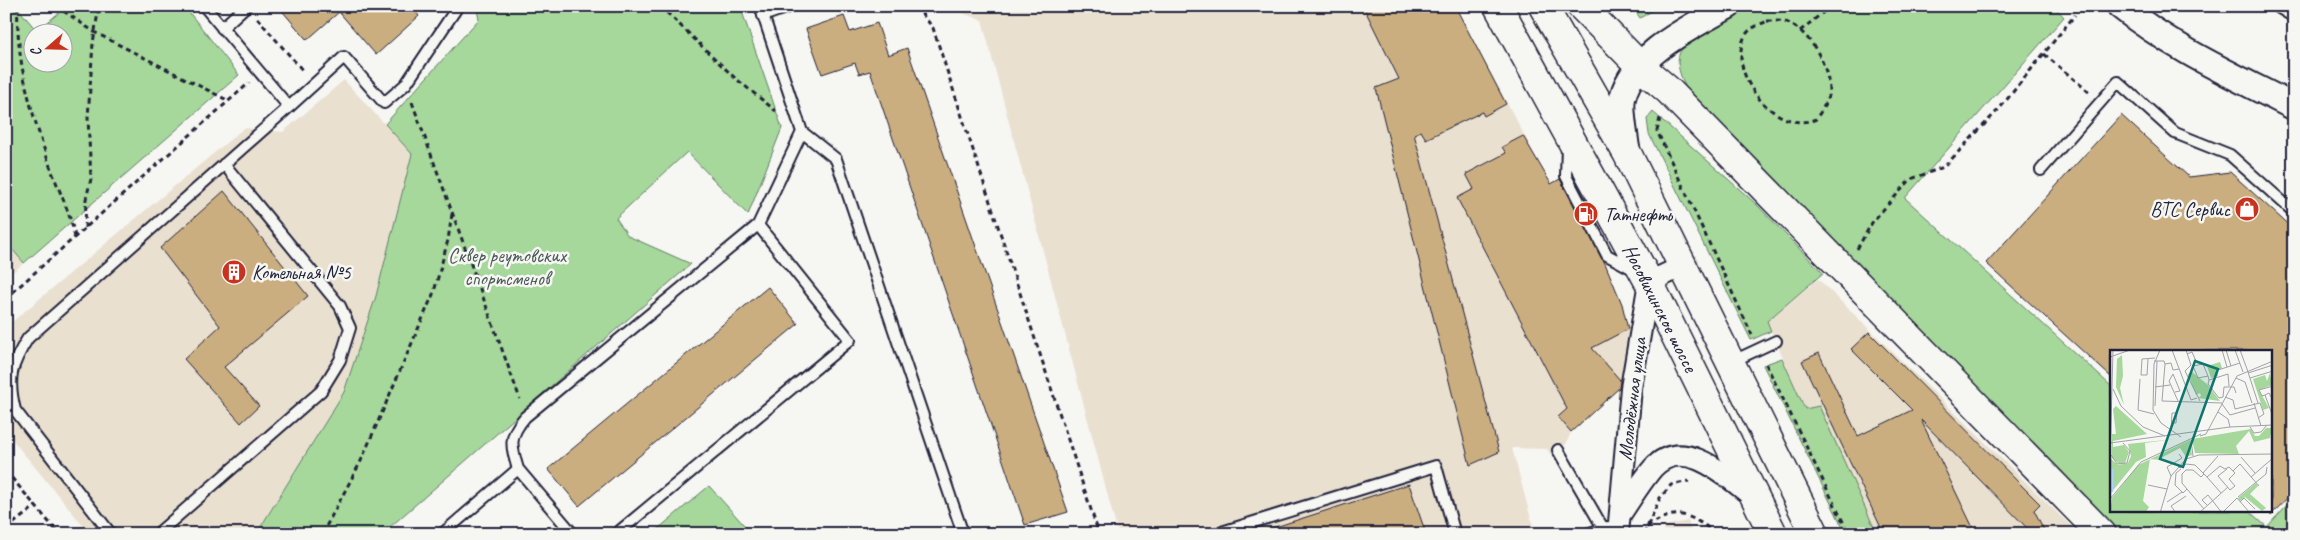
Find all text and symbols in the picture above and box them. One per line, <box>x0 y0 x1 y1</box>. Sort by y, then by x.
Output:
north arrow <box>22 22 72 72</box>
text: С <box>26 44 45 58</box>
shop icon: ВТС Сервис <box>2234 196 2260 222</box>
place label: ВТС Сервис <box>2150 197 2231 222</box>
fuel station icon: Татнефть <box>1573 201 1599 227</box>
place label: Татнефть <box>1604 202 1674 227</box>
street label: Носовихинское шоссе <box>1617 240 1704 378</box>
park label: Сквер реутовских спортсменов <box>448 243 568 291</box>
building icon: Котельная №5 <box>221 259 247 285</box>
place label: Котельная №5 <box>252 260 352 285</box>
street label: Молодёжная улица <box>1612 334 1652 462</box>
inset map <box>2110 350 2272 512</box>

